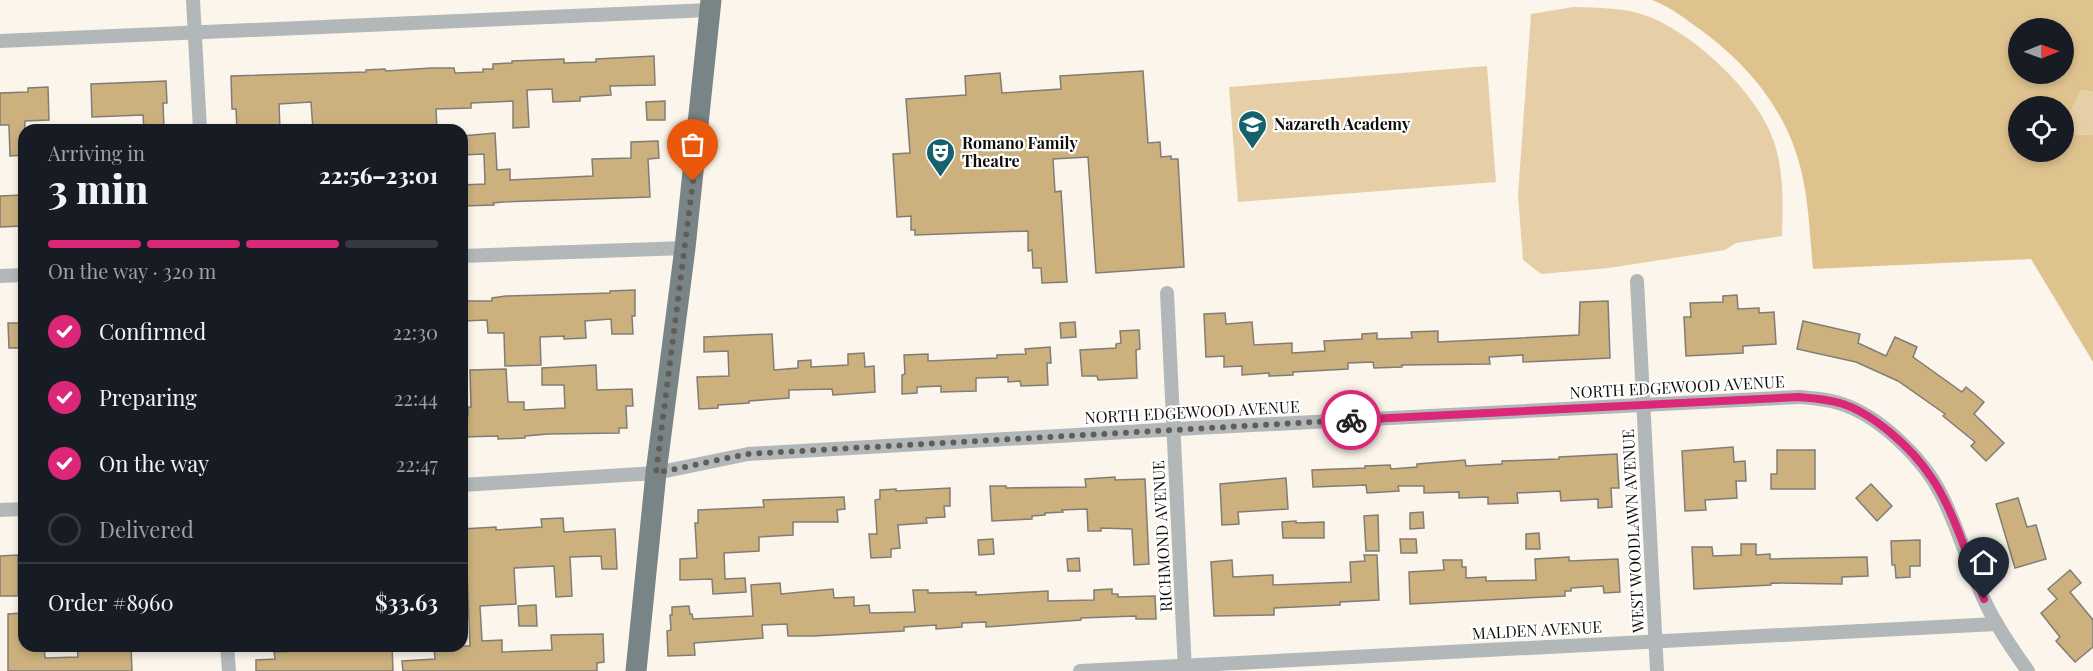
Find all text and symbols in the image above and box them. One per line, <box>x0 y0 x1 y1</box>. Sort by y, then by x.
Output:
north arrow <box>2008 18 2074 84</box>
map controls <box>2008 18 2074 162</box>
button: locate <box>2008 96 2074 162</box>
school or university icon: Nazareth Academy <box>1237 108 1269 150</box>
place label: Nazareth Academy <box>1274 113 1411 134</box>
pin <box>667 119 718 181</box>
icon: bag <box>676 128 709 161</box>
place label: Romano Family Theatre <box>962 132 1078 171</box>
theatre icon: Romano Family Theatre <box>925 136 957 178</box>
text: Arriving in <box>48 139 145 166</box>
text: 22:56–23:01 <box>319 160 438 190</box>
text: 3 min <box>48 162 148 214</box>
text: On the way · 320 m <box>48 257 216 284</box>
icon: check <box>48 315 81 348</box>
text: Confirmed <box>99 316 206 346</box>
text: 22:30 <box>393 318 438 345</box>
street label: NORTH EDGEWOOD AVENUE <box>1569 370 1785 403</box>
icon: check <box>48 381 81 414</box>
text: Preparing <box>99 382 197 412</box>
text: 22:44 <box>394 384 438 411</box>
courier <box>1321 390 1381 450</box>
street label: NORTH EDGEWOOD AVENUE <box>1084 395 1300 428</box>
icon: bike <box>1335 404 1368 437</box>
street label: WEST WOODLAWN AVENUE <box>1617 429 1648 634</box>
icon: check <box>48 447 81 480</box>
text: On the way <box>99 448 209 478</box>
text: 22:47 <box>396 450 438 477</box>
street label: RICHMOND AVENUE <box>1147 460 1176 612</box>
text: Delivered <box>99 514 194 544</box>
pin <box>1958 537 2009 599</box>
icon: home <box>1967 546 2000 579</box>
text: Order #8960 <box>48 587 174 617</box>
text: $33.63 <box>375 587 438 617</box>
street label: MALDEN AVENUE <box>1471 616 1602 643</box>

